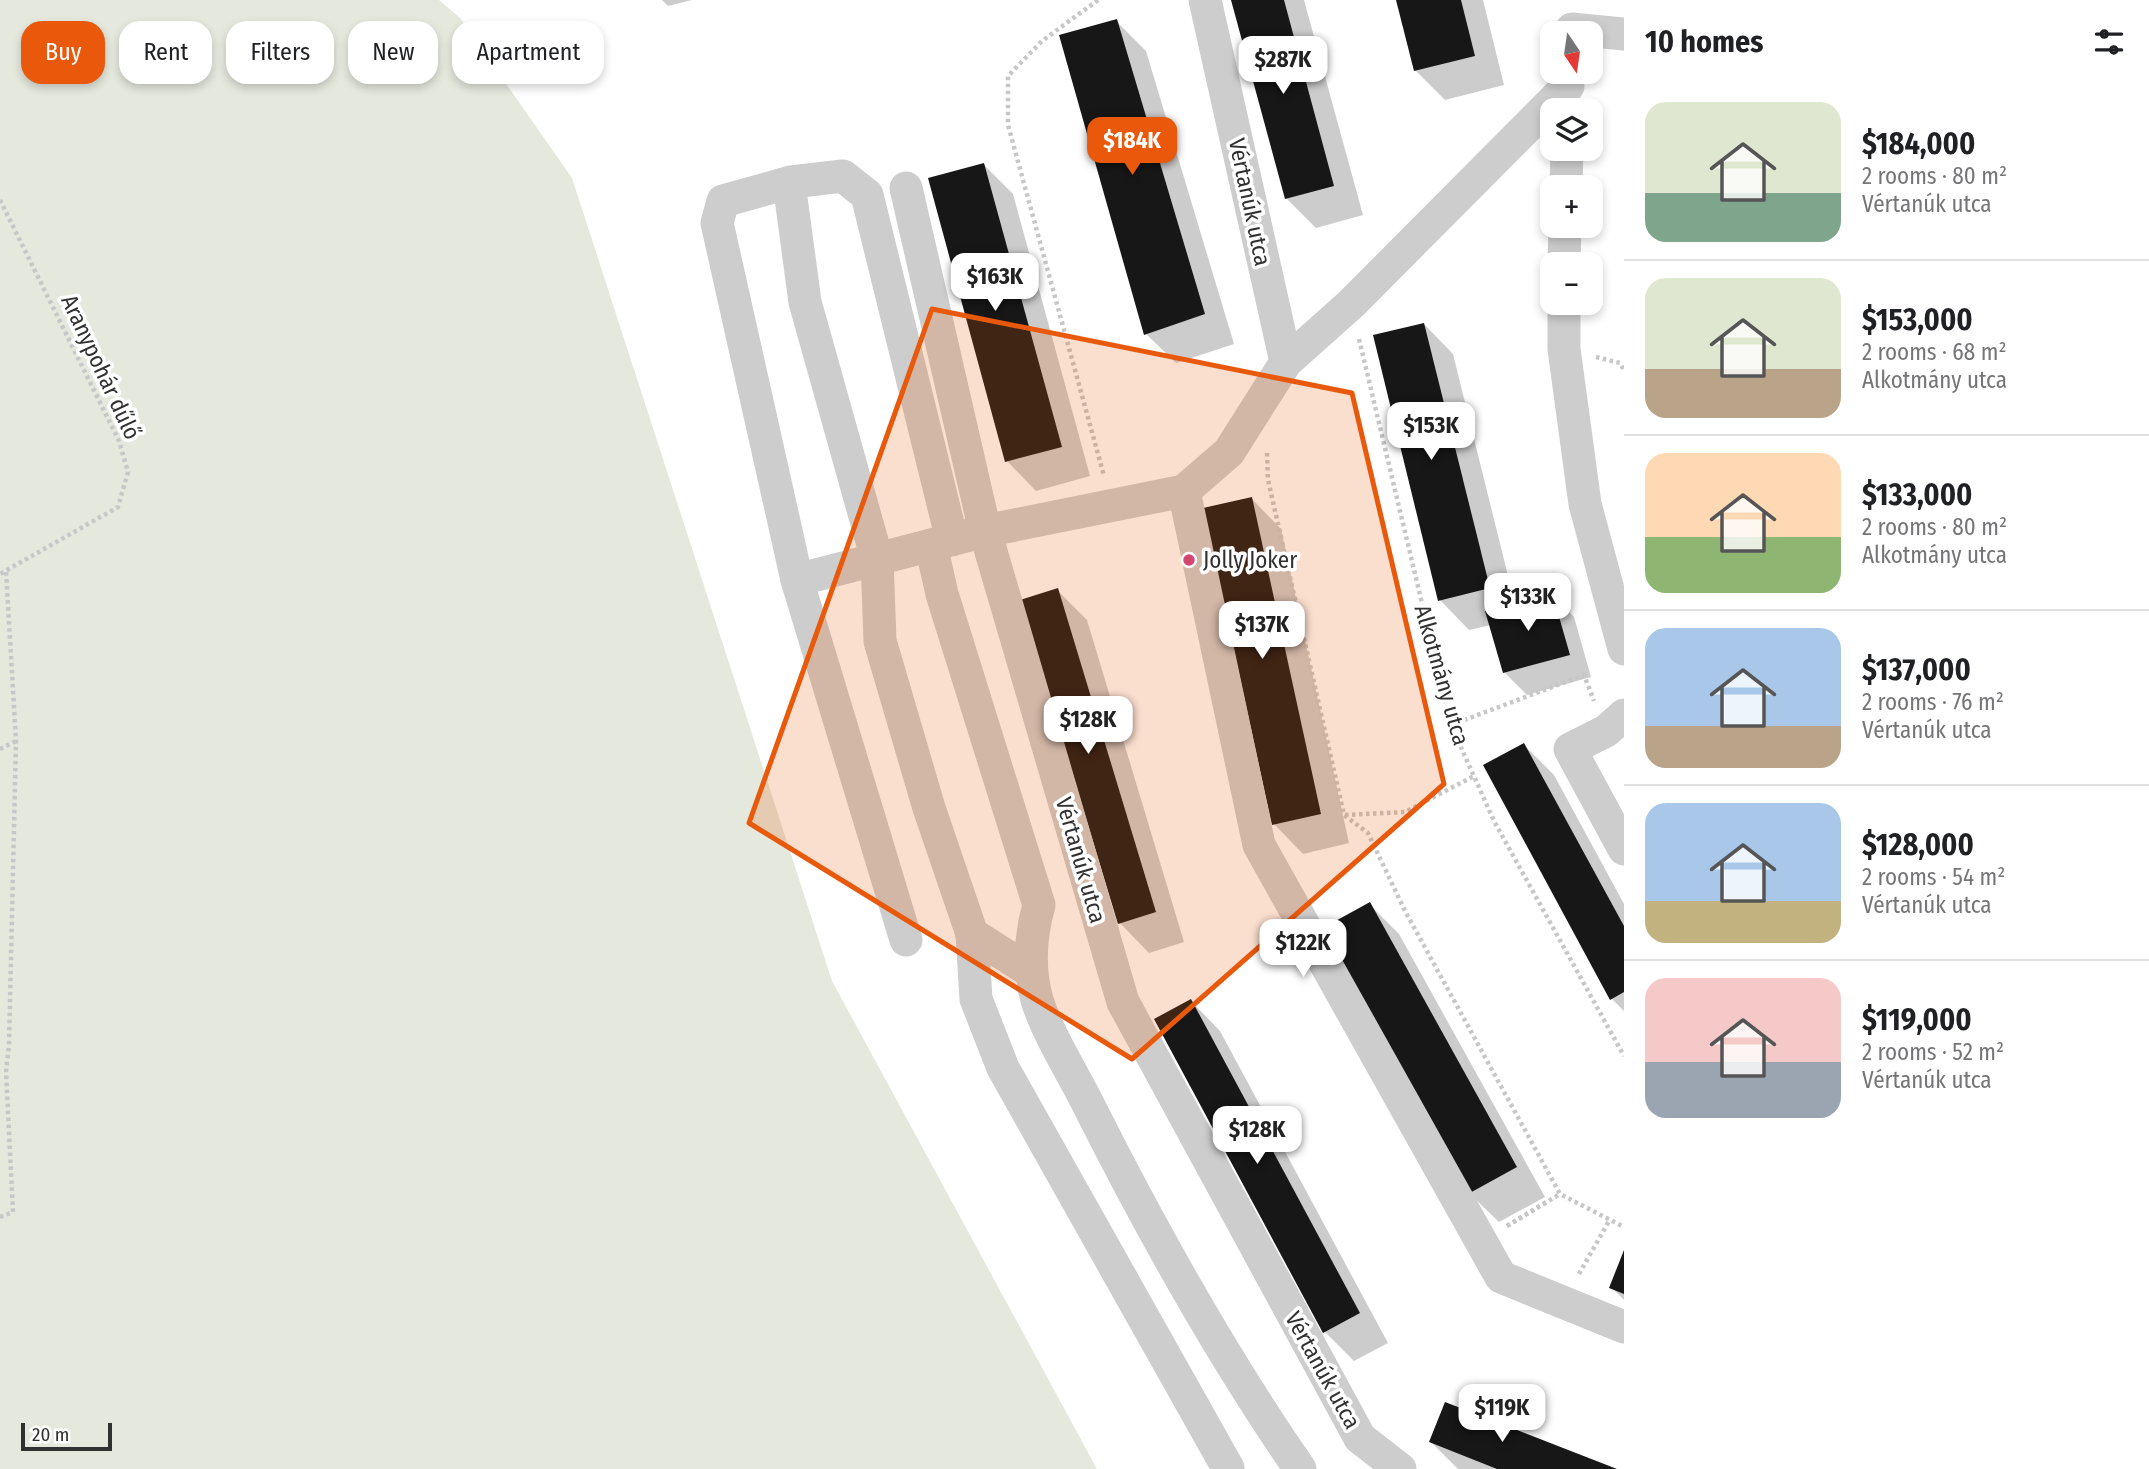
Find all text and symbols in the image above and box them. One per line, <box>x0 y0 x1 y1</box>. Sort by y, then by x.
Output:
chip: Buy <box>21 21 105 84</box>
chip: Rent <box>119 21 212 84</box>
chip: Filters <box>226 21 334 84</box>
chip: New <box>348 21 438 84</box>
chip: Apartment <box>452 21 604 84</box>
north arrow <box>1540 21 1603 84</box>
map controls <box>1540 21 1603 315</box>
icon: filters <box>2090 23 2128 61</box>
text: 10 homes <box>1645 24 1763 60</box>
pin: $287K <box>1234 36 1332 96</box>
text: $287K <box>1255 45 1311 73</box>
button: layers <box>1540 98 1603 161</box>
pin: $184K <box>1083 118 1181 177</box>
text: $184K <box>1103 126 1161 154</box>
text: $184,000 <box>1862 126 1975 162</box>
icon: home <box>1701 130 1785 214</box>
street label: Vértanúk utca <box>1223 136 1277 268</box>
text: 2 rooms · 80 m² <box>1862 162 2007 190</box>
button: + <box>1540 175 1603 238</box>
text: Vértanúk utca <box>1862 190 1992 218</box>
button: − <box>1540 252 1603 315</box>
pin: $163K <box>946 254 1044 313</box>
text: $163K <box>967 262 1023 290</box>
street label: Aranypohár dűlő <box>55 290 147 444</box>
text: $153,000 <box>1862 302 1973 338</box>
icon: home <box>1701 306 1785 390</box>
text: 2 rooms · 68 m² <box>1862 338 2007 366</box>
text: Alkotmány utca <box>1862 366 2007 394</box>
pin: $153K <box>1382 402 1480 462</box>
text: $153K <box>1403 411 1459 439</box>
text: $133,000 <box>1862 477 1972 513</box>
icon: home <box>1701 481 1785 565</box>
text: 2 rooms · 80 m² <box>1862 513 2007 541</box>
text: Alkotmány utca <box>1862 541 2007 569</box>
place label: Jolly Joker <box>1203 546 1297 574</box>
marker: Jolly Joker <box>1181 552 1197 568</box>
pin: $133K <box>1479 574 1577 633</box>
text: $133K <box>1500 582 1556 610</box>
street label: Alkotmány utca <box>1409 601 1475 749</box>
pin: $137K <box>1213 602 1311 661</box>
text: $137K <box>1235 610 1289 638</box>
text: $137,000 <box>1862 652 1971 688</box>
icon: home <box>1701 656 1785 740</box>
text: 2 rooms · 76 m² <box>1862 688 2004 716</box>
pin: $128K <box>1039 696 1137 756</box>
text: $128K <box>1060 705 1116 733</box>
text: Vértanúk utca <box>1862 716 1992 744</box>
street label: Vértanúk utca <box>1050 794 1112 926</box>
text: $128,000 <box>1862 827 1974 863</box>
icon: home <box>1701 831 1785 915</box>
text: 2 rooms · 54 m² <box>1862 863 2005 891</box>
text: Vértanúk utca <box>1862 891 1992 919</box>
pin: $122K <box>1254 920 1352 979</box>
text: $122K <box>1275 928 1331 956</box>
text: $119,000 <box>1862 1002 1972 1038</box>
icon: home <box>1701 1006 1785 1090</box>
text: 2 rooms · 52 m² <box>1862 1038 2004 1066</box>
text: Vértanúk utca <box>1862 1066 1992 1094</box>
pin: $128K <box>1208 1106 1306 1166</box>
text: $128K <box>1229 1115 1285 1143</box>
street label: Vértanúk utca <box>1279 1307 1367 1433</box>
pin: $119K <box>1453 1384 1551 1444</box>
text: $119K <box>1475 1393 1529 1421</box>
scale bar <box>21 1420 112 1452</box>
text: 20 m <box>32 1423 69 1446</box>

